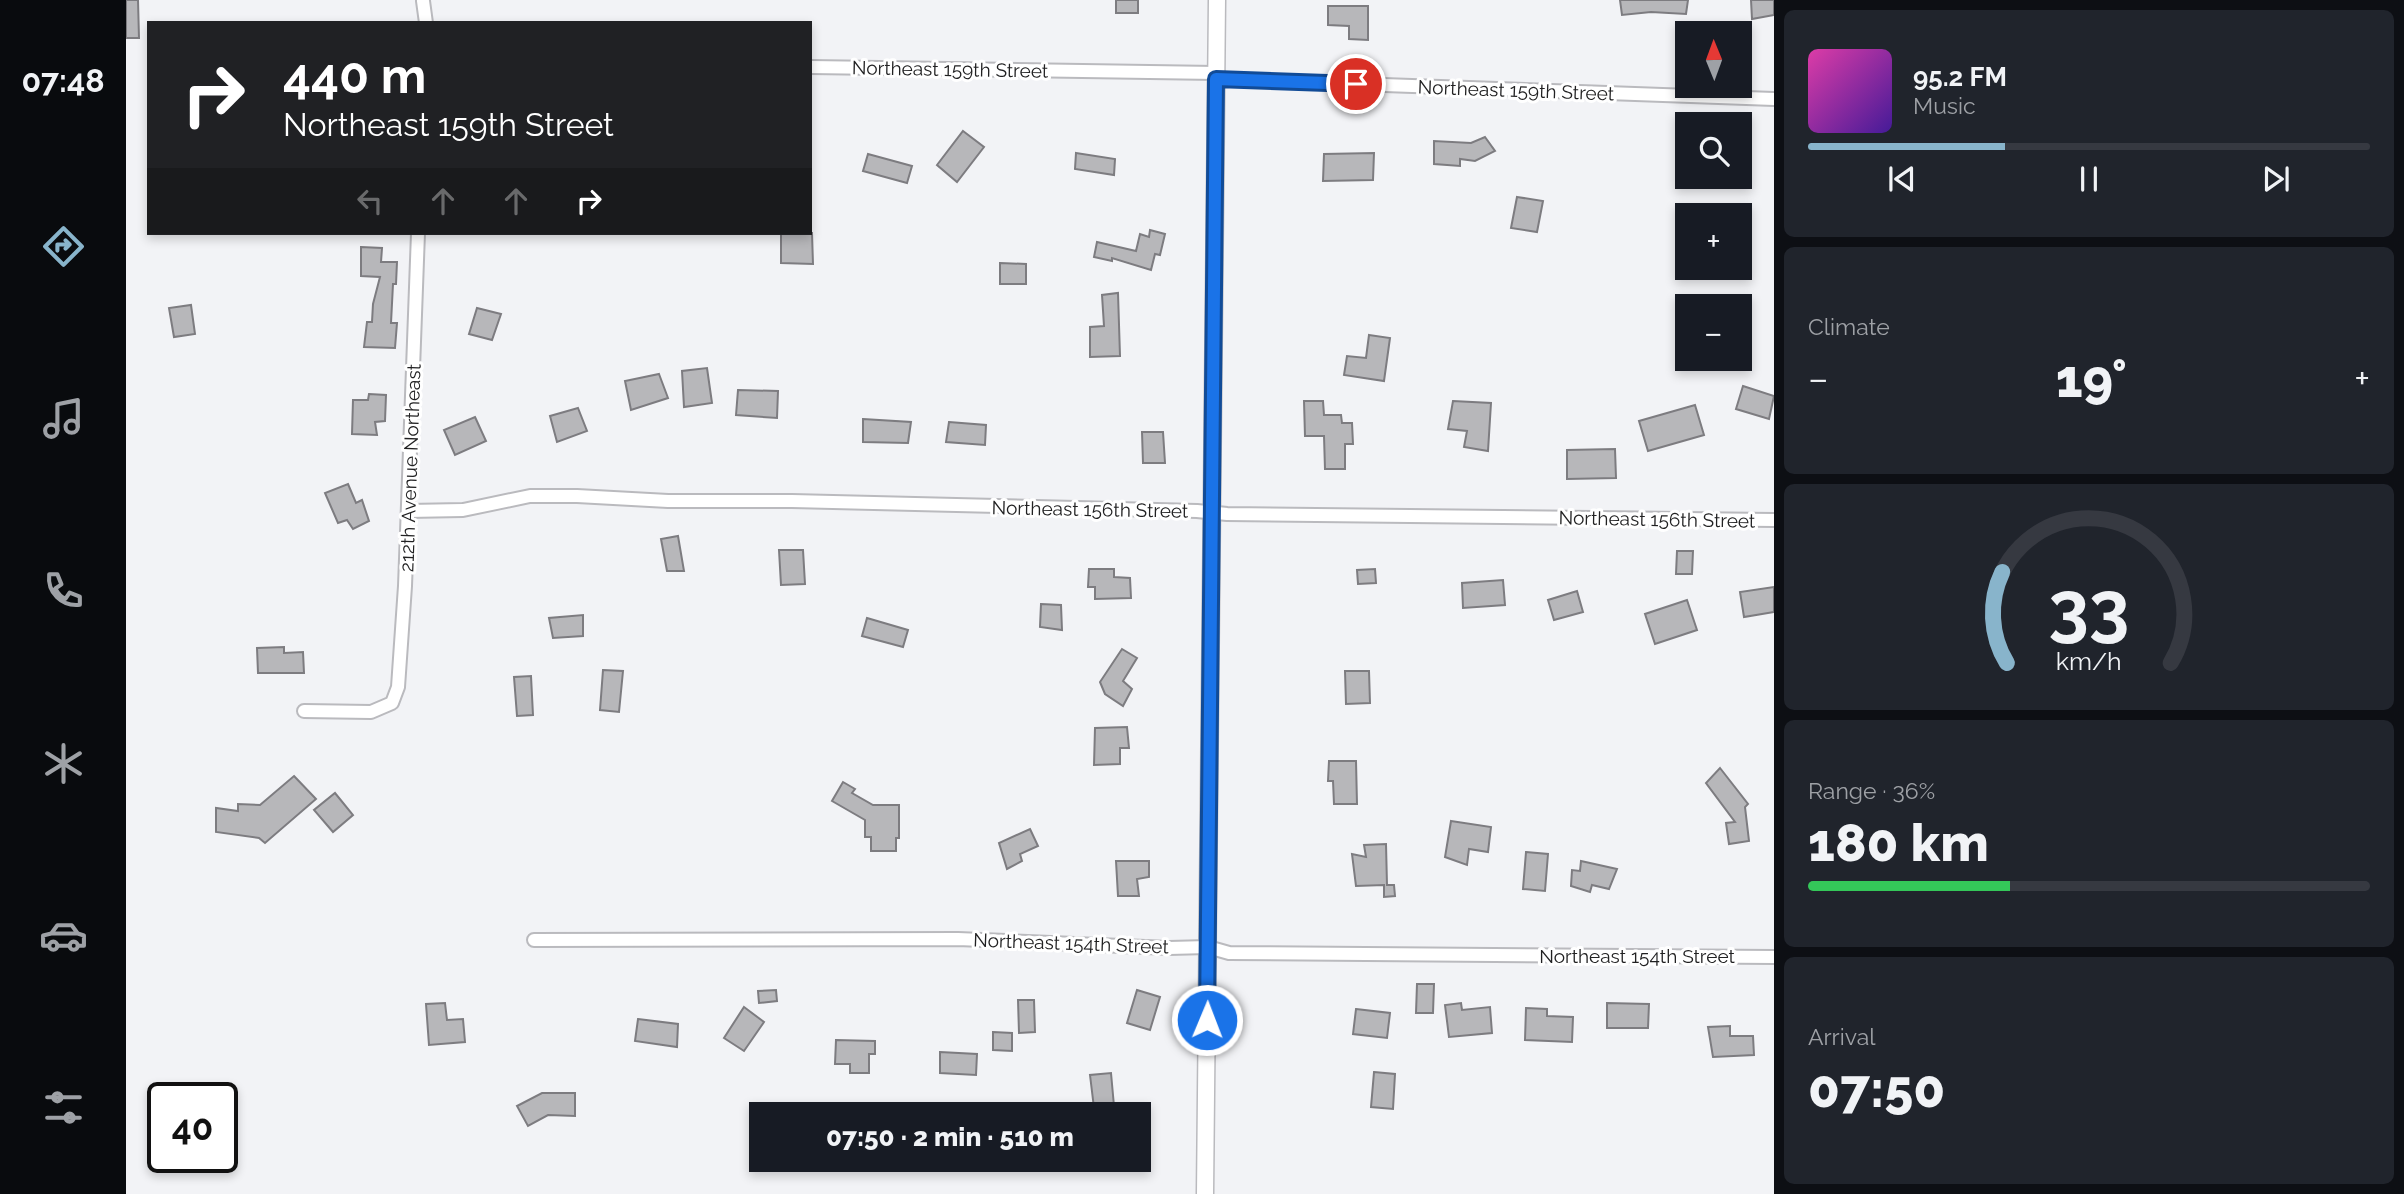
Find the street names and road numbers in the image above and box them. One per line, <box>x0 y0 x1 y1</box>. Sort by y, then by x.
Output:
street label: Northeast 159th Street <box>852 56 1049 82</box>
street label: Northeast 159th Street <box>1417 76 1615 104</box>
street label: 212th Avenue Northeast <box>395 363 425 572</box>
street label: Northeast 156th Street <box>991 496 1189 522</box>
street label: Northeast 156th Street <box>1558 506 1756 532</box>
street label: Northeast 154th Street <box>973 929 1170 957</box>
street label: Northeast 154th Street <box>1539 945 1735 967</box>

